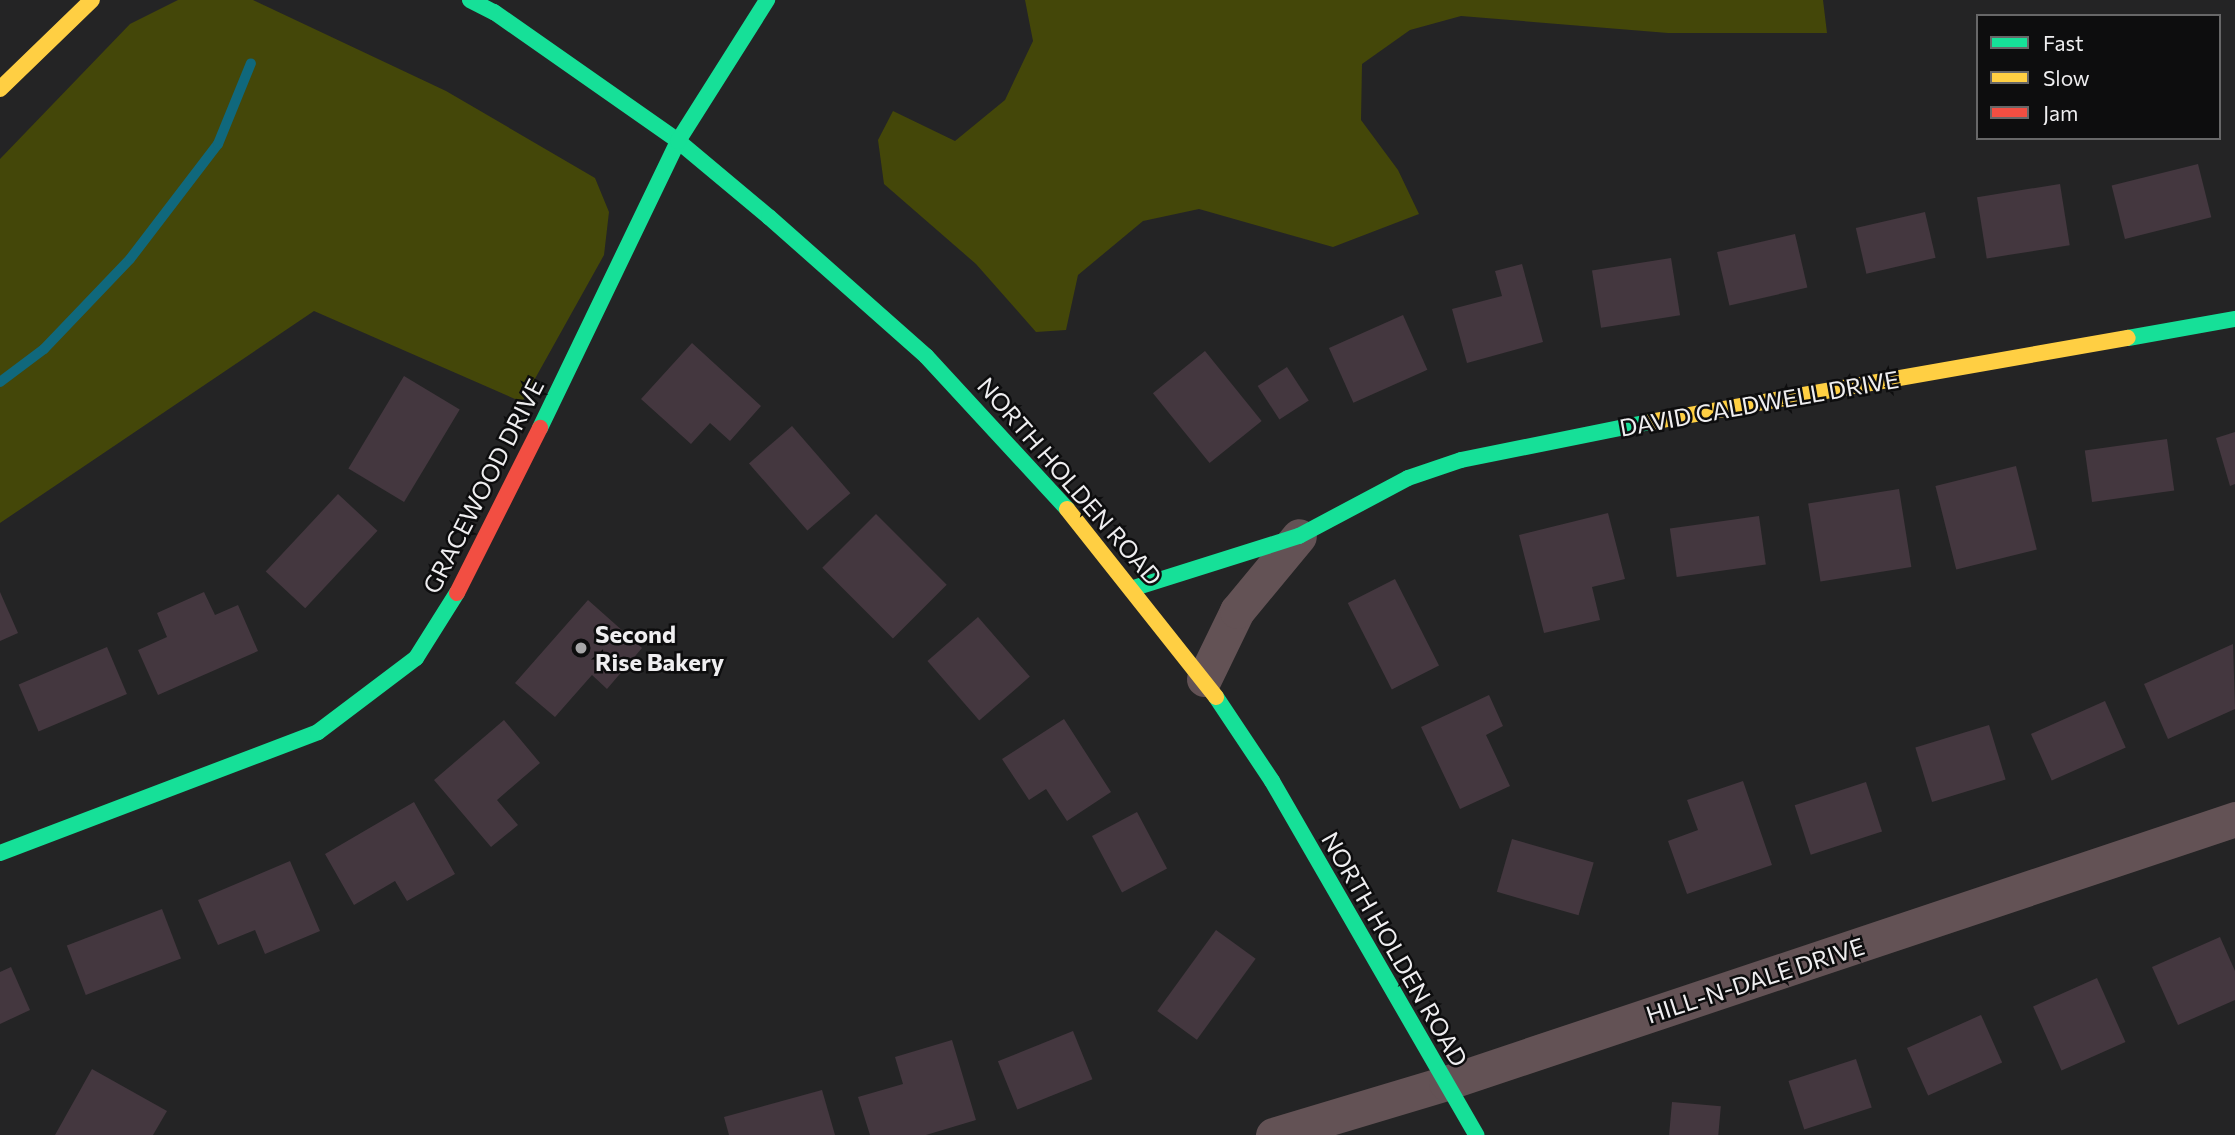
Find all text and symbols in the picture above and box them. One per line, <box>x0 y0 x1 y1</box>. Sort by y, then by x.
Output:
legend <box>1976 14 2221 140</box>
text: Fast <box>2043 30 2084 55</box>
text: Slow <box>2043 65 2090 90</box>
text: Jam <box>2043 100 2078 125</box>
street label: DAVID CALDWELL DRIVE <box>1617 364 1901 442</box>
street label: NORTH HOLDEN ROAD <box>972 371 1168 591</box>
street label: GRACEWOOD DRIVE <box>416 374 550 598</box>
place label: Second Rise Bakery <box>595 620 724 676</box>
marker: Second Rise Bakery <box>573 640 589 656</box>
street label: NORTH HOLDEN ROAD <box>1316 827 1474 1071</box>
street label: HILL-N-DALE DRIVE <box>1642 931 1868 1029</box>

